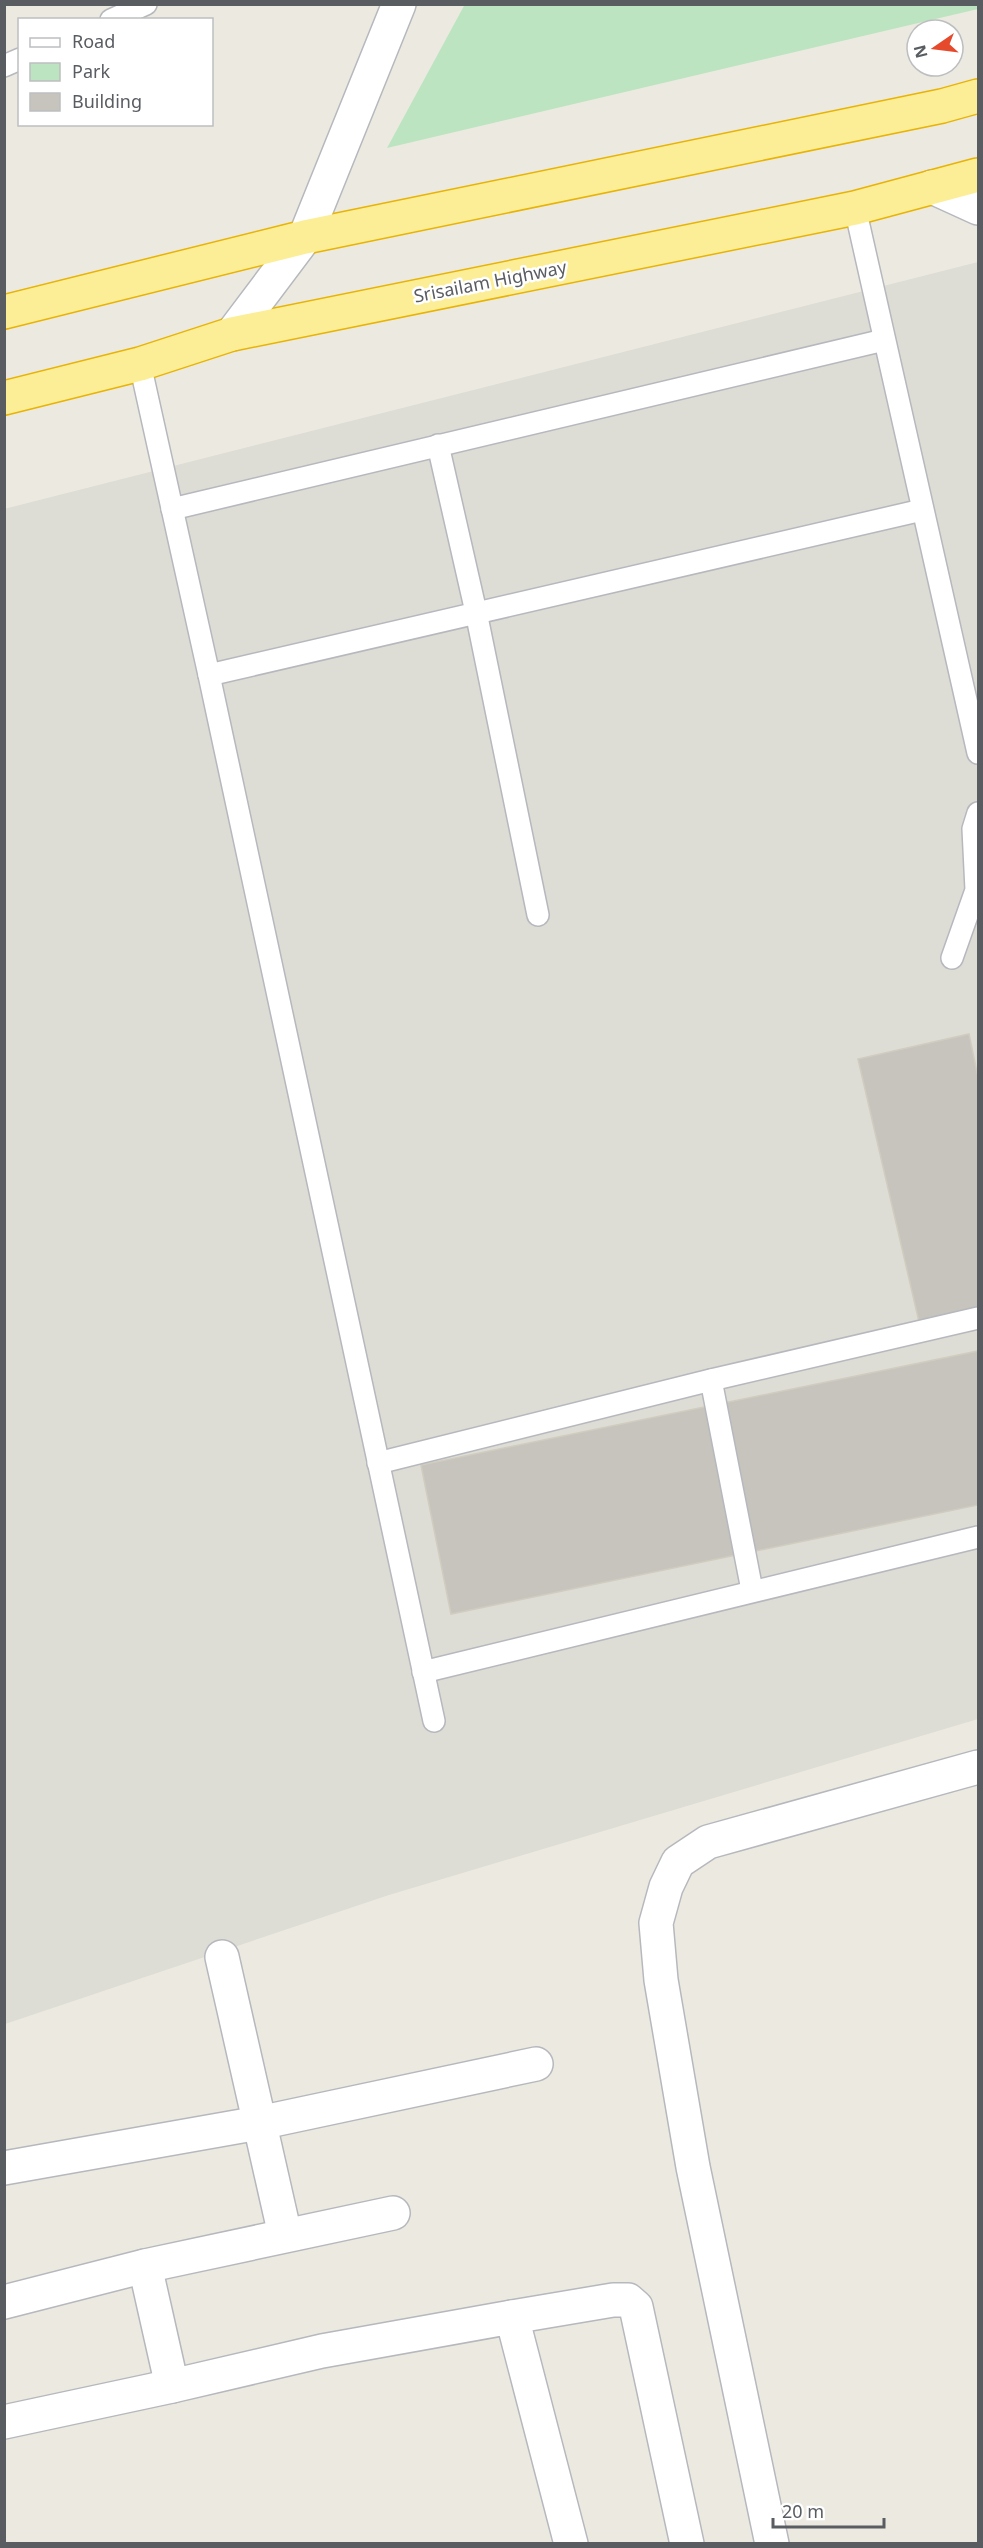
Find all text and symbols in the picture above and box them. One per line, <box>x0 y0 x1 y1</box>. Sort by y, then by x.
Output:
legend <box>18 18 213 126</box>
north arrow <box>905 18 965 78</box>
text: Road <box>72 29 115 53</box>
text: N <box>908 43 933 61</box>
text: Park <box>72 59 110 83</box>
text: Building <box>72 89 142 113</box>
street label: Srisailam Highway <box>412 254 569 308</box>
scale bar <box>773 2491 884 2529</box>
text: 20 m <box>782 2499 824 2523</box>

